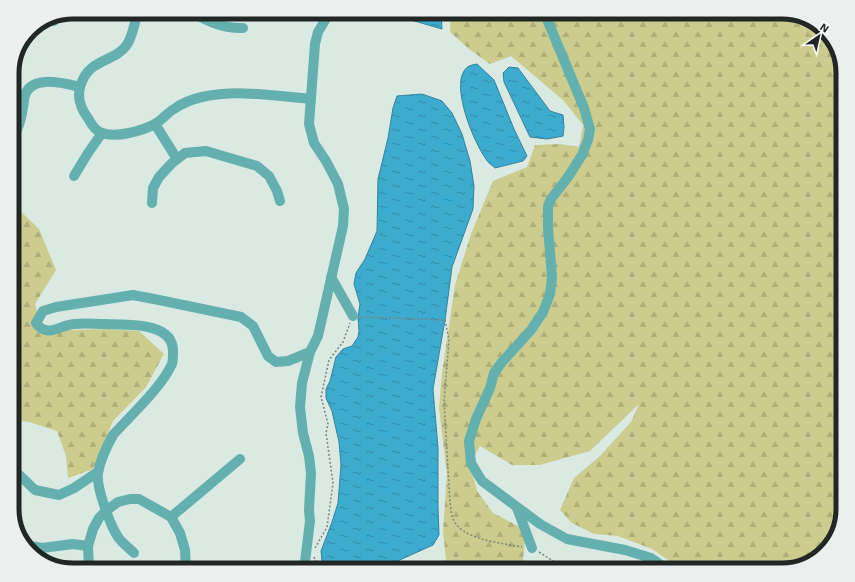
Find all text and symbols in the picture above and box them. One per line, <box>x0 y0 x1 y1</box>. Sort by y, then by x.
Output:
north arrow <box>799 16 839 56</box>
text: N <box>817 20 831 36</box>

